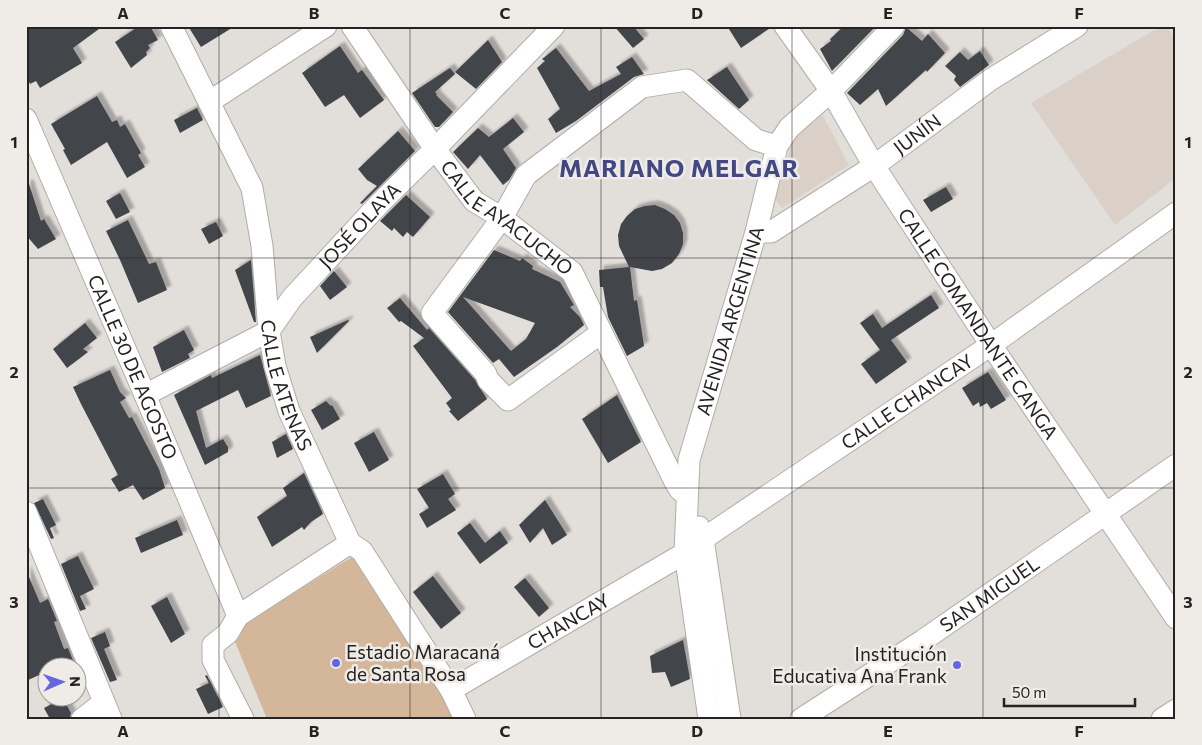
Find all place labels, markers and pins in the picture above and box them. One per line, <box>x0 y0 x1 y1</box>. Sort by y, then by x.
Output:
place label: Estadio Maracaná de Santa Rosa <box>346 640 500 685</box>
place label: Institución Educativa Ana Frank <box>772 642 947 687</box>
marker: Estadio Maracaná de Santa Rosa <box>330 657 342 669</box>
marker: Institución Educativa Ana Frank <box>951 659 963 671</box>

